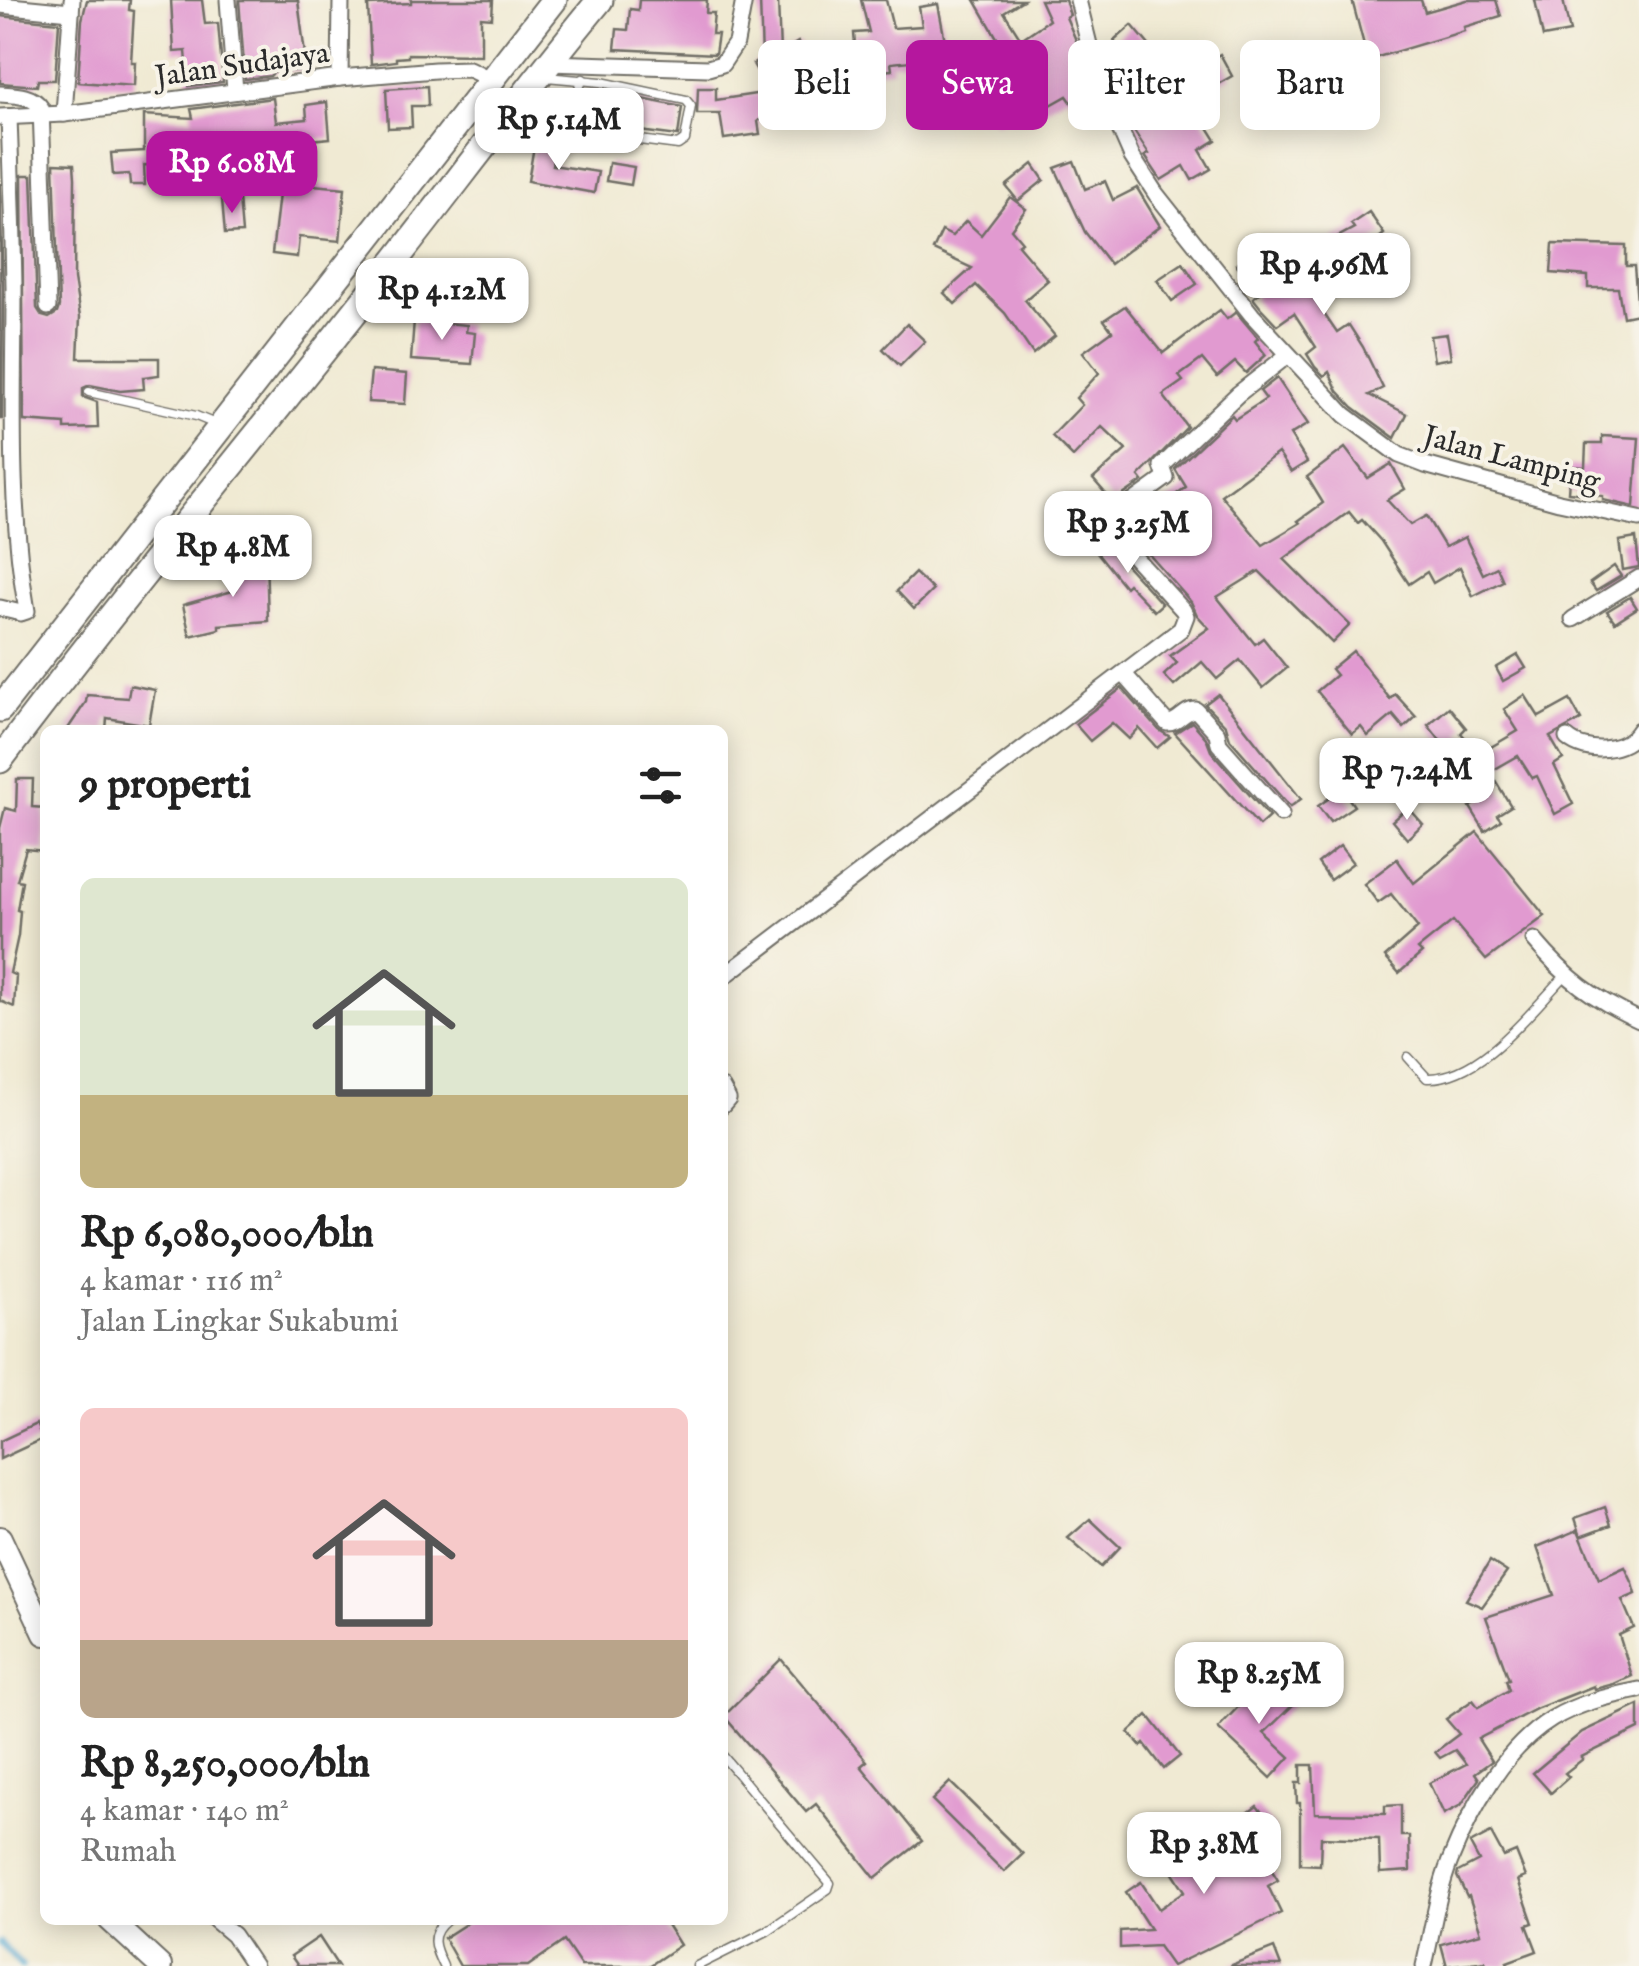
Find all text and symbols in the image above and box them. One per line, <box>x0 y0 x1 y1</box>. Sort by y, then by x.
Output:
street label: Jalan Sudajaya <box>150 35 332 97</box>
chip: Beli <box>758 40 886 130</box>
chip: Sewa <box>906 40 1048 130</box>
chip: Filter <box>1068 40 1220 130</box>
chip: Baru <box>1240 40 1380 130</box>
pin: Rp 5.14M <box>456 88 662 173</box>
text: Rp 5.14M <box>497 100 621 141</box>
pin: Rp 6.08M <box>129 131 335 216</box>
text: Rp 6.08M <box>168 143 296 184</box>
pin: Rp 4.96M <box>1221 233 1427 318</box>
text: Rp 4.96M <box>1259 245 1389 286</box>
pin: Rp 4.12M <box>339 258 545 343</box>
text: Rp 4.12M <box>378 270 506 311</box>
street label: Jalan Lamping <box>1416 417 1605 502</box>
pin: Rp 3.25M <box>1025 491 1231 576</box>
text: Rp 3.25M <box>1066 503 1190 544</box>
pin: Rp 4.8M <box>141 515 325 600</box>
text: Rp 4.8M <box>176 527 290 568</box>
pin: Rp 7.24M <box>1304 738 1510 823</box>
text: Rp 7.24M <box>1341 750 1473 791</box>
icon: filters <box>633 758 688 813</box>
text: 9 properti <box>80 759 251 812</box>
icon: home <box>294 943 474 1123</box>
text: Rp 6,080,000/bln <box>80 1208 374 1261</box>
text: 4 kamar · 116 m² <box>80 1261 283 1302</box>
text: Jalan Lingkar Sukabumi <box>80 1302 399 1343</box>
icon: home <box>294 1473 474 1653</box>
pin: Rp 8.25M <box>1156 1642 1362 1727</box>
text: Rp 8.25M <box>1197 1654 1321 1695</box>
text: Rp 8,250,000/bln <box>80 1738 370 1791</box>
text: 4 kamar · 140 m² <box>80 1791 289 1832</box>
pin: Rp 3.8M <box>1112 1812 1296 1897</box>
text: Rp 3.8M <box>1149 1824 1259 1865</box>
text: Rumah <box>80 1832 176 1873</box>

